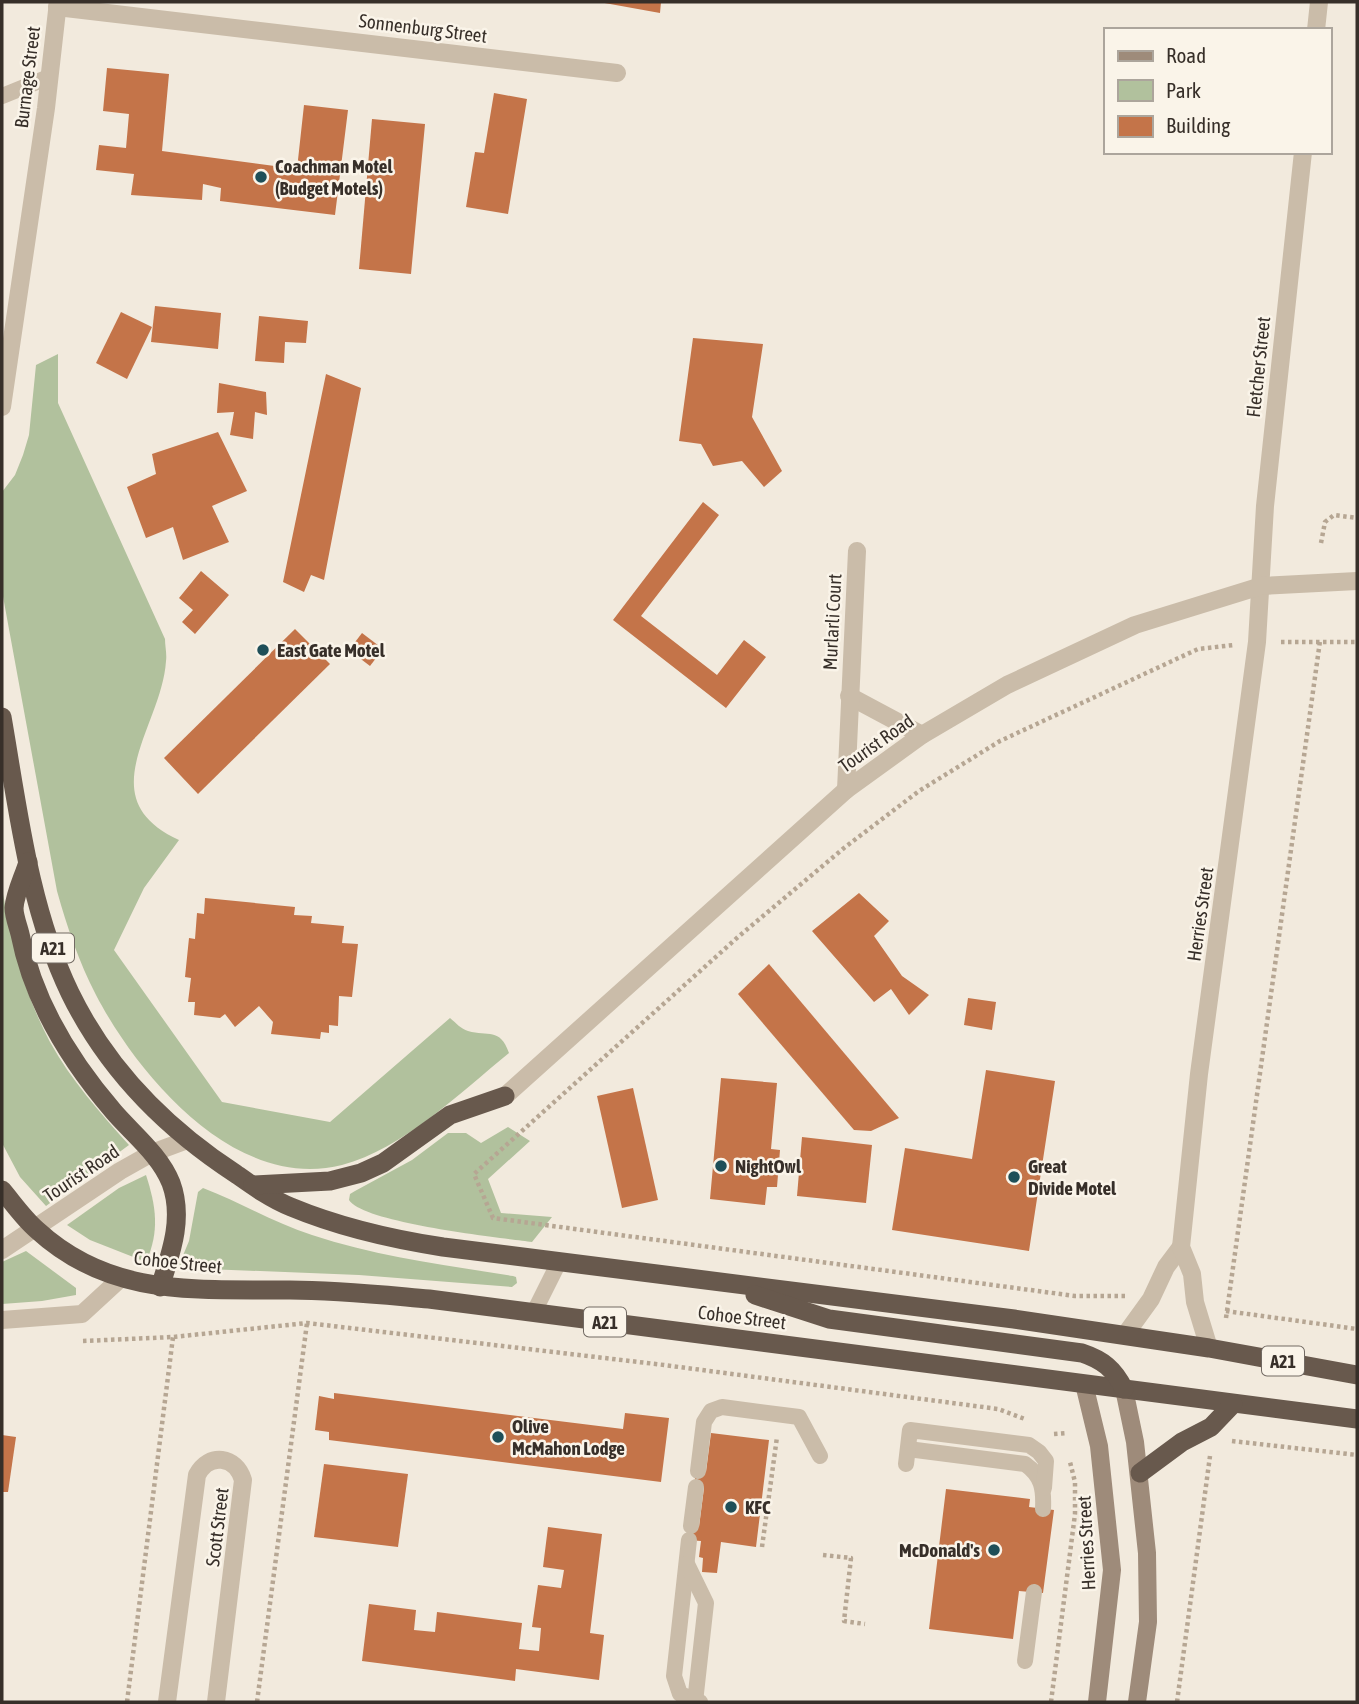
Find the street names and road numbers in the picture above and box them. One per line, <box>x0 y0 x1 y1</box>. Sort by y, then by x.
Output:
street label: Sonnenburg Street <box>358 9 488 47</box>
street label: Burnage Street <box>10 25 44 129</box>
street label: Fletcher Street <box>1242 316 1274 418</box>
street label: Murlarli Court <box>818 573 846 671</box>
street label: Tourist Road <box>834 709 918 777</box>
street label: Herries Street <box>1183 865 1217 963</box>
road number: A21 <box>32 933 74 962</box>
street label: Tourist Road <box>39 1140 123 1206</box>
street label: Cohoe Street <box>133 1246 223 1278</box>
street label: Cohoe Street <box>697 1301 787 1333</box>
road number: A21 <box>584 1308 626 1336</box>
road number: A21 <box>1262 1346 1304 1376</box>
street label: Scott Street <box>201 1486 233 1568</box>
street label: Herries Street <box>1073 1495 1099 1591</box>

